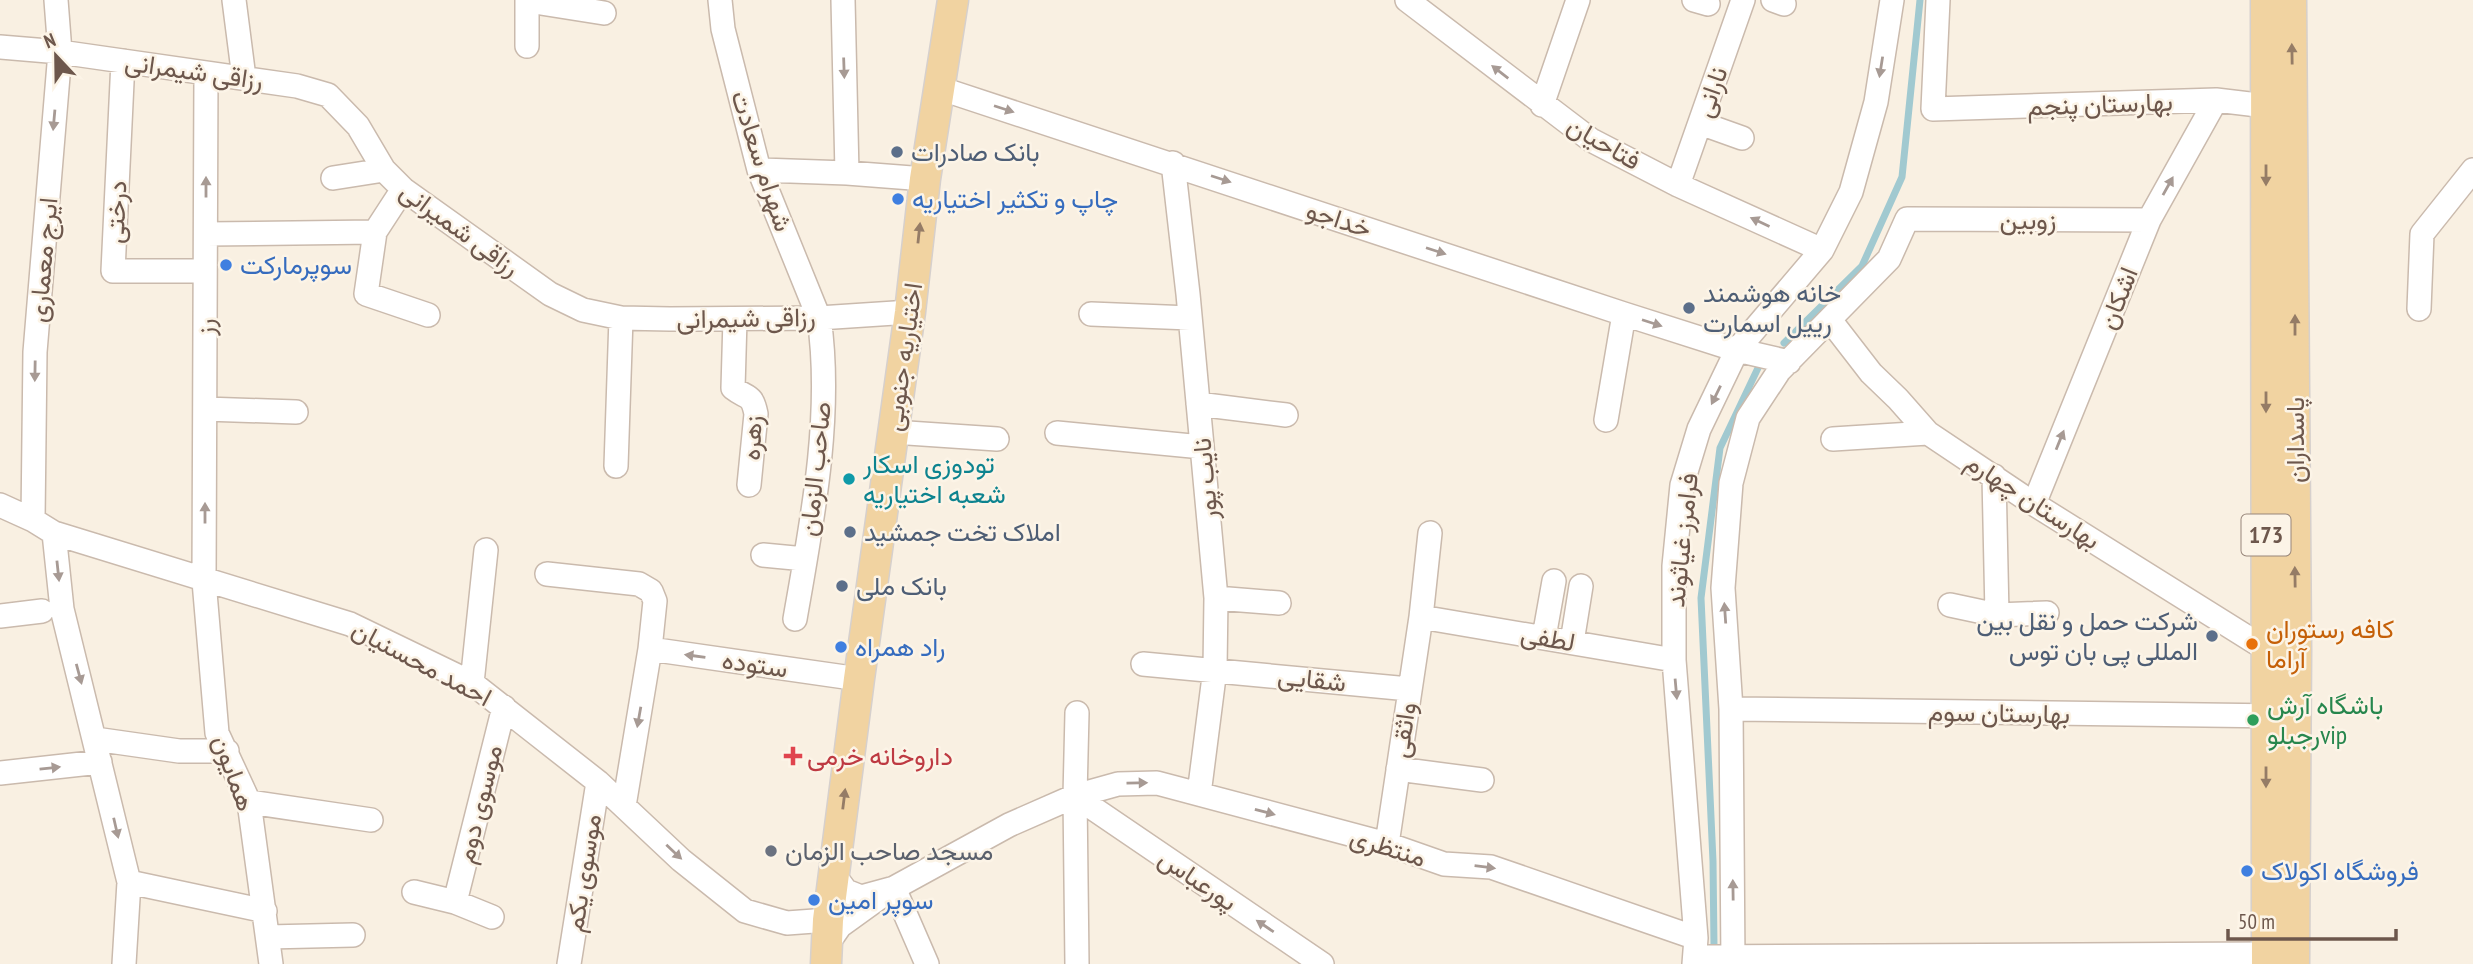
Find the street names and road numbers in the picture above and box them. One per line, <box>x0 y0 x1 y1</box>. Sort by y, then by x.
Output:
street label: رزاقی شیمرانی <box>123 44 265 97</box>
street label: نارانی <box>1687 62 1735 122</box>
street label: بهارستان پنجم <box>2027 84 2173 125</box>
street label: شهرام سعادت <box>723 86 801 236</box>
street label: فتاحیان <box>1561 108 1647 177</box>
street label: رزاقی شمیرانی <box>394 174 527 283</box>
street label: درختی <box>97 180 134 244</box>
street label: خداجو <box>1303 193 1376 244</box>
street label: ایرج معماری <box>21 196 66 324</box>
street label: زوبین <box>2000 203 2056 236</box>
street label: اشکان <box>2090 262 2145 334</box>
street label: اختیاریه جنوبی <box>876 281 929 433</box>
street label: رزاقی شیمرانی <box>676 300 816 335</box>
street label: رز <box>188 318 221 337</box>
street label: پاسداران <box>2278 397 2313 483</box>
street label: صاحب الزمان <box>791 400 838 538</box>
street label: زهره <box>734 415 769 461</box>
street label: نایب پور <box>1184 437 1227 522</box>
street label: بهارستان چهارم <box>1959 445 2107 558</box>
street label: فرامرز غیاثوند <box>1658 471 1705 609</box>
road number: 173 <box>2242 514 2290 556</box>
street label: احمد محسنیان <box>347 612 498 713</box>
street label: لطفی <box>1518 616 1578 659</box>
street label: ستوده <box>720 643 790 684</box>
street label: شقایی <box>1276 658 1348 699</box>
street label: بهارستان سوم <box>1928 695 2070 731</box>
street label: واثقی <box>1382 700 1423 760</box>
street label: همایون <box>206 730 263 815</box>
street label: موسوی دوم <box>448 741 510 867</box>
street label: موسوی یکم <box>557 811 609 935</box>
street label: منتظری <box>1346 819 1430 874</box>
street label: پورعباس <box>1151 841 1244 920</box>

